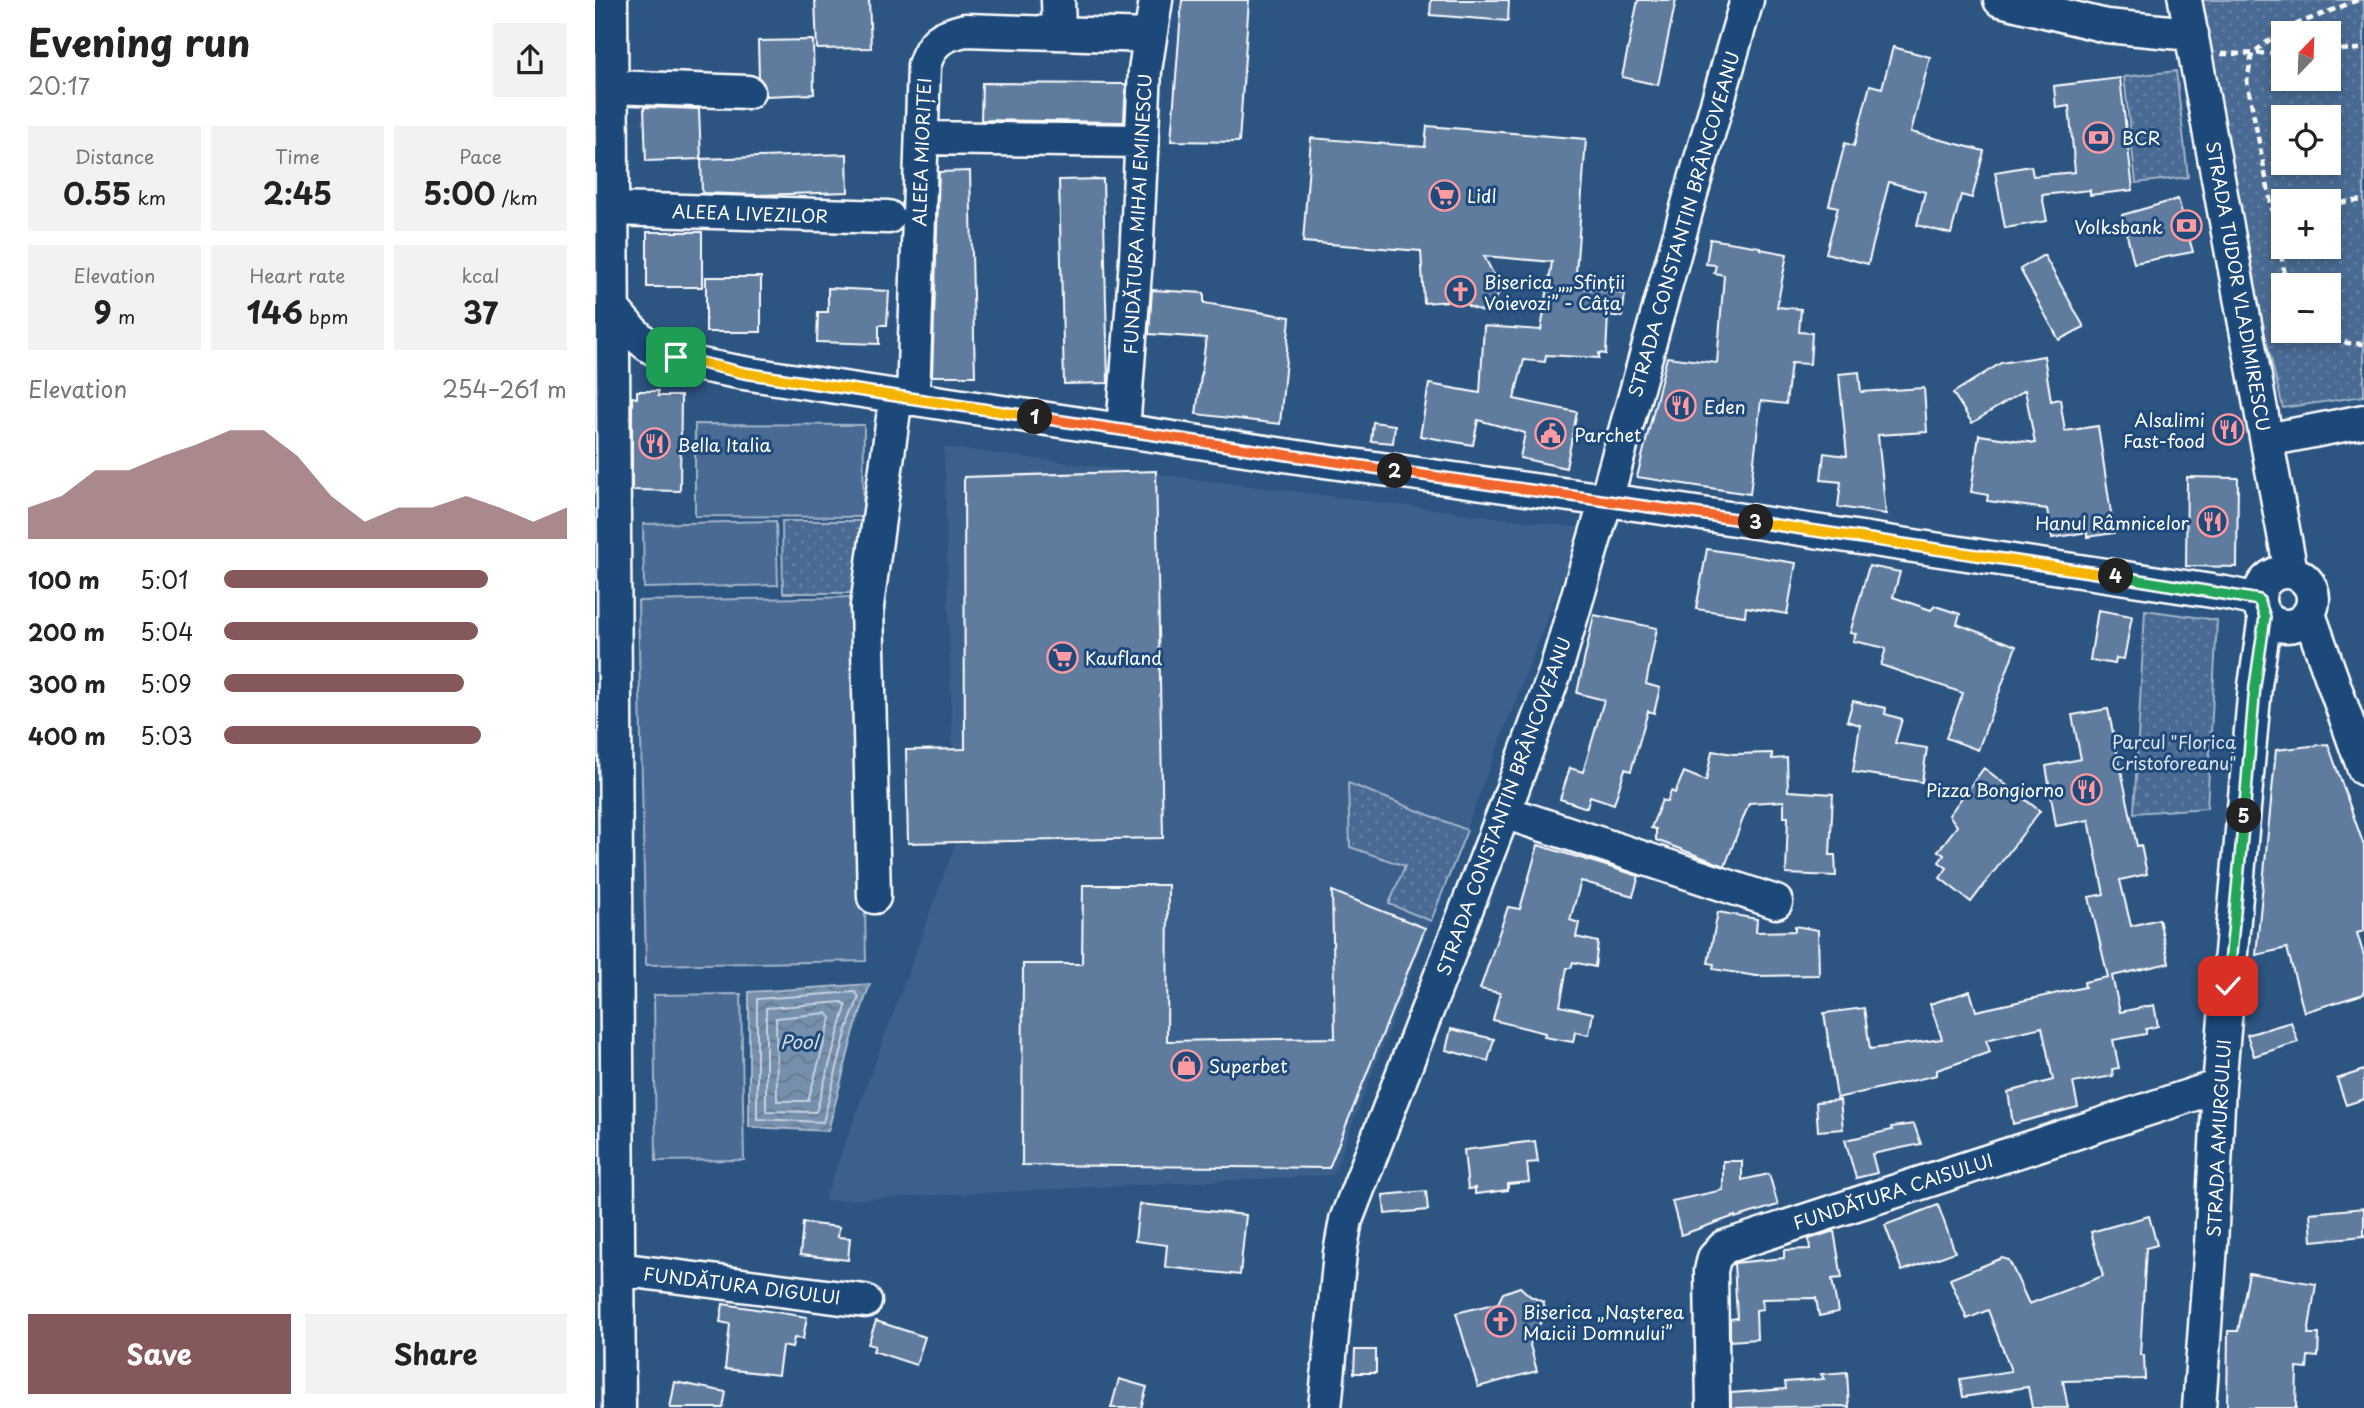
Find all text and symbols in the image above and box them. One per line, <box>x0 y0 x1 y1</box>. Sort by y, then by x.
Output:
text: Evening run <box>28 13 250 70</box>
north arrow <box>2271 21 2341 91</box>
map controls <box>2271 21 2341 343</box>
button: share <box>493 23 567 97</box>
street label: STRADA CONSTANTIN BRÂNCOVEANU <box>1621 48 1745 400</box>
text: 20:17 <box>28 68 90 103</box>
street label: FUNDĂTURA MIHAI EMINESCU <box>1116 73 1158 355</box>
street label: ALEEA MIORIȚEI <box>905 77 937 227</box>
button: locate <box>2271 105 2341 175</box>
bank icon: BCR <box>2082 120 2116 154</box>
place label: BCR <box>2122 124 2161 151</box>
street label: STRADA TUDOR VLADIMIRESCU <box>2200 139 2278 433</box>
text: Distance <box>75 142 154 170</box>
text: Time <box>275 142 320 170</box>
text: Pace <box>459 142 502 170</box>
text: 0.55 <box>63 170 131 215</box>
text: 2:45 <box>263 170 332 215</box>
text: 5:00 <box>423 170 495 215</box>
supermarket icon: Lidl <box>1427 178 1461 212</box>
place label: Lidl <box>1467 182 1497 209</box>
text: km <box>131 183 166 211</box>
text: /km <box>495 183 538 211</box>
button: + <box>2271 189 2341 259</box>
street label: ALEEA LIVEZILOR <box>672 197 828 229</box>
bank icon: Volksbank <box>2169 209 2203 243</box>
place label: Volksbank <box>2075 213 2163 240</box>
text: Elevation <box>74 261 155 289</box>
text: Heart rate <box>250 261 345 289</box>
text: kcal <box>462 261 499 289</box>
place label: Biserica „„Sfinții Voievozi” - Câța <box>1484 268 1625 316</box>
button: − <box>2271 273 2341 343</box>
church icon: Biserica „„Sfinții Voievozi” - Câța <box>1444 274 1478 308</box>
text: 9 <box>94 289 112 334</box>
text: 146 <box>247 289 303 334</box>
text: 37 <box>463 289 498 334</box>
text: m <box>112 302 135 330</box>
text: bpm <box>303 302 348 330</box>
pin <box>646 327 706 387</box>
icon: arrive <box>657 338 695 376</box>
text: Elevation <box>28 371 127 406</box>
text: 254–261 m <box>442 371 567 406</box>
restaurant icon: Eden <box>1664 389 1698 423</box>
place label: Eden <box>1704 393 1746 420</box>
pin: 1 <box>1017 400 1053 434</box>
text: 1 <box>1030 402 1039 430</box>
place label: Alsalimi Fast-food <box>2123 406 2205 454</box>
restaurant icon: Alsalimi Fast-food <box>2211 412 2245 446</box>
public building icon: Parchet <box>1534 417 1568 451</box>
place label: Parchet <box>1574 421 1641 448</box>
restaurant icon: Bella Italia <box>637 427 671 461</box>
place label: Bella Italia <box>677 431 771 458</box>
pin: 2 <box>1377 454 1413 489</box>
text: 2 <box>1388 456 1401 484</box>
pin: 3 <box>1739 504 1773 540</box>
restaurant icon: Hanul Râmnicelor <box>2195 505 2229 539</box>
text: 3 <box>1749 507 1762 535</box>
place label: Hanul Râmnicelor <box>2035 509 2190 536</box>
pin: 4 <box>2099 558 2133 594</box>
text: 4 <box>2109 561 2122 589</box>
text: 100 m <box>28 562 100 597</box>
text: 5:01 <box>140 562 188 597</box>
text: 200 m <box>28 614 105 649</box>
text: 5:04 <box>140 614 193 649</box>
street label: STRADA CONSTANTIN BRÂNCOVEANU <box>1429 633 1577 979</box>
supermarket icon: Kaufland <box>1045 640 1079 674</box>
place label: Kaufland <box>1085 644 1162 671</box>
text: 300 m <box>28 666 106 701</box>
text: 5:09 <box>140 666 192 701</box>
text: 400 m <box>28 718 106 753</box>
text: 5:03 <box>140 718 193 753</box>
park label: Parcul "Florica Cristoforeanu" <box>2111 728 2237 776</box>
restaurant icon: Pizza Bongiorno <box>2070 772 2104 806</box>
place label: Pizza Bongiorno <box>1926 776 2064 803</box>
pin: 5 <box>2227 798 2261 834</box>
text: 5 <box>2237 801 2250 829</box>
pin <box>2198 956 2258 1016</box>
icon: check <box>2209 967 2247 1005</box>
water label: Pool <box>780 1027 820 1055</box>
street label: STRADA AMURGULUI <box>2199 1038 2237 1238</box>
shop icon: Superbet <box>1169 1048 1203 1082</box>
place label: Superbet <box>1209 1052 1288 1079</box>
street label: FUNDĂTURA CAISULUI <box>1790 1146 1996 1236</box>
street label: FUNDĂTURA DIGULUI <box>642 1260 842 1310</box>
place label: Biserica „Nașterea Maicii Domnului” <box>1523 1298 1685 1346</box>
church icon: Biserica „Nașterea Maicii Domnului” <box>1483 1304 1517 1338</box>
button: Save <box>28 1314 291 1394</box>
button: Share <box>305 1314 567 1394</box>

